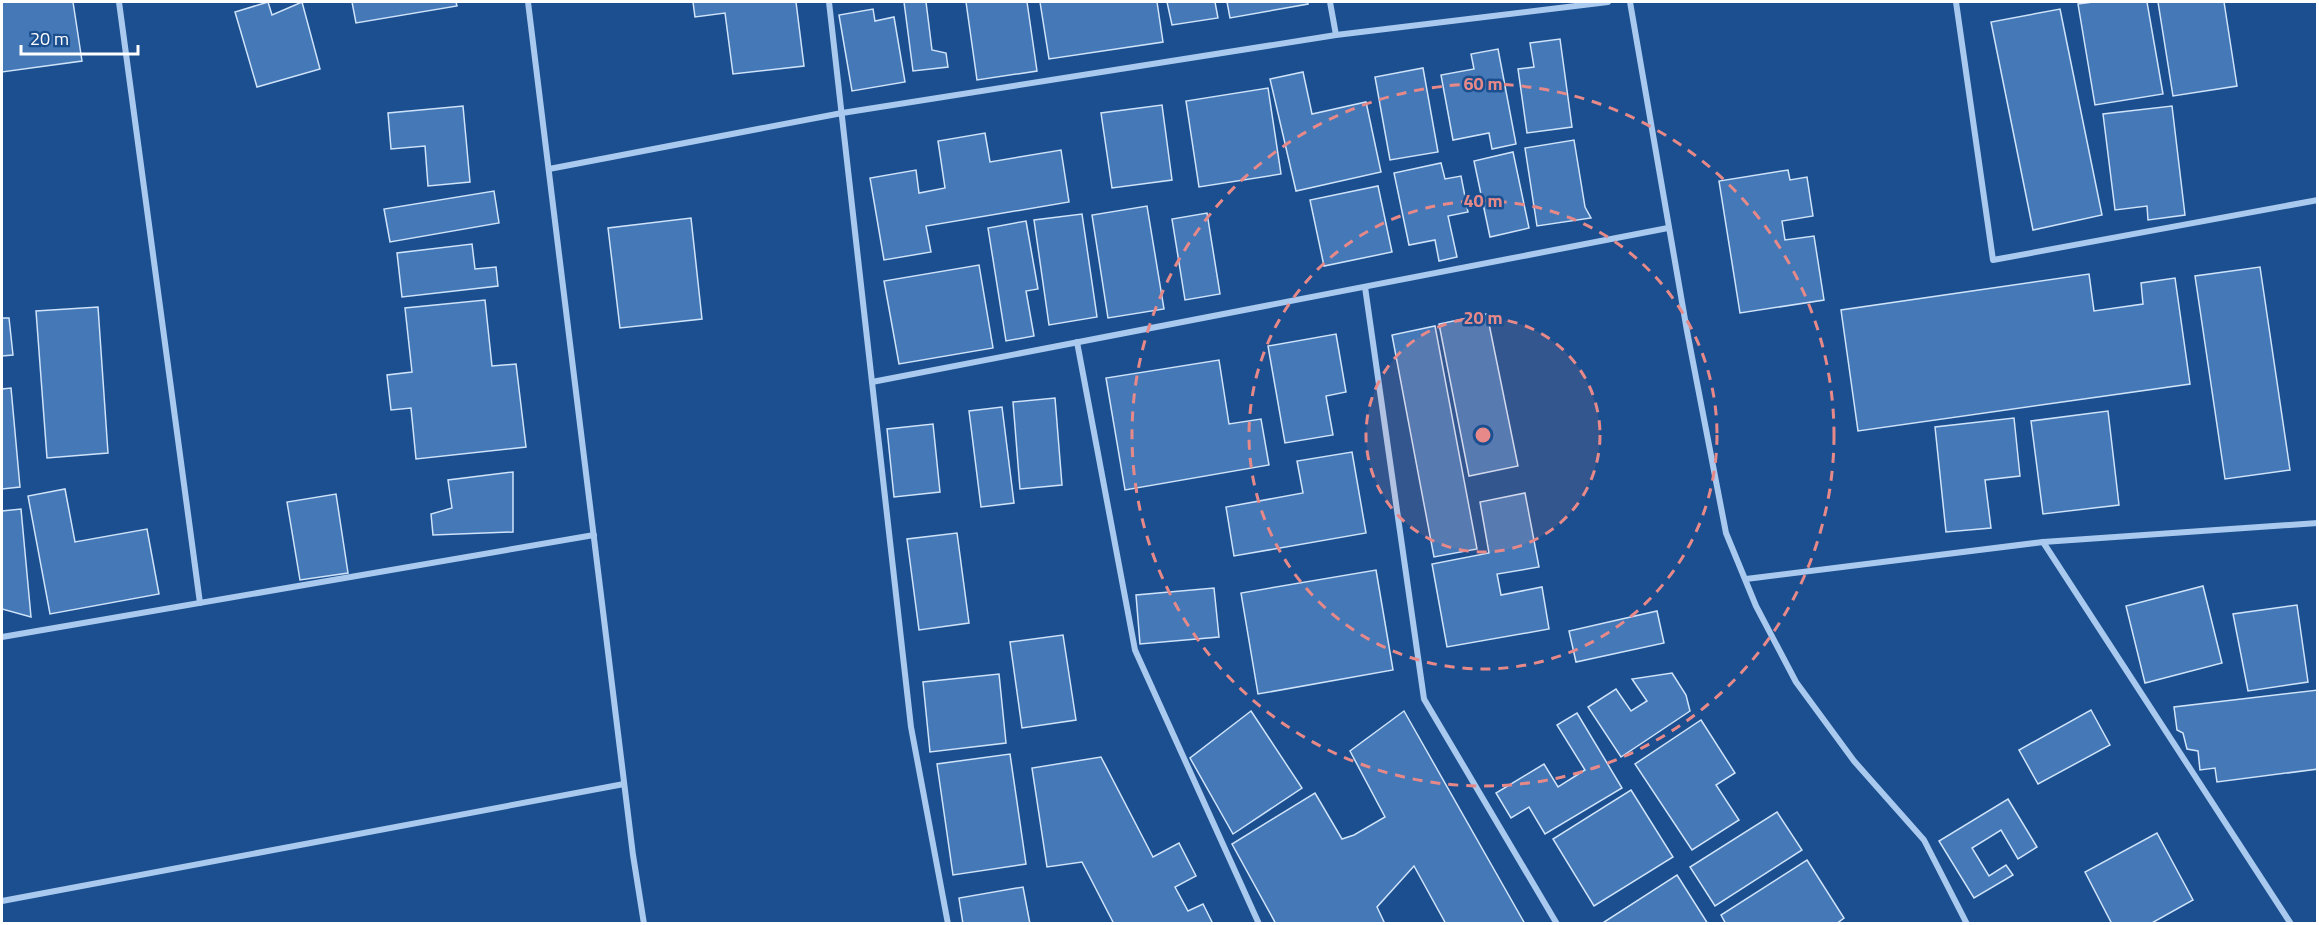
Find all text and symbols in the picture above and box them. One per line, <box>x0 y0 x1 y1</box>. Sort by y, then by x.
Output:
scale bar <box>21 18 138 56</box>
text: 20 m <box>30 25 69 52</box>
text: 60 m <box>1463 70 1503 97</box>
text: 40 m <box>1463 187 1503 214</box>
text: 20 m <box>1463 304 1503 331</box>
centre of rings <box>1473 425 1493 445</box>

